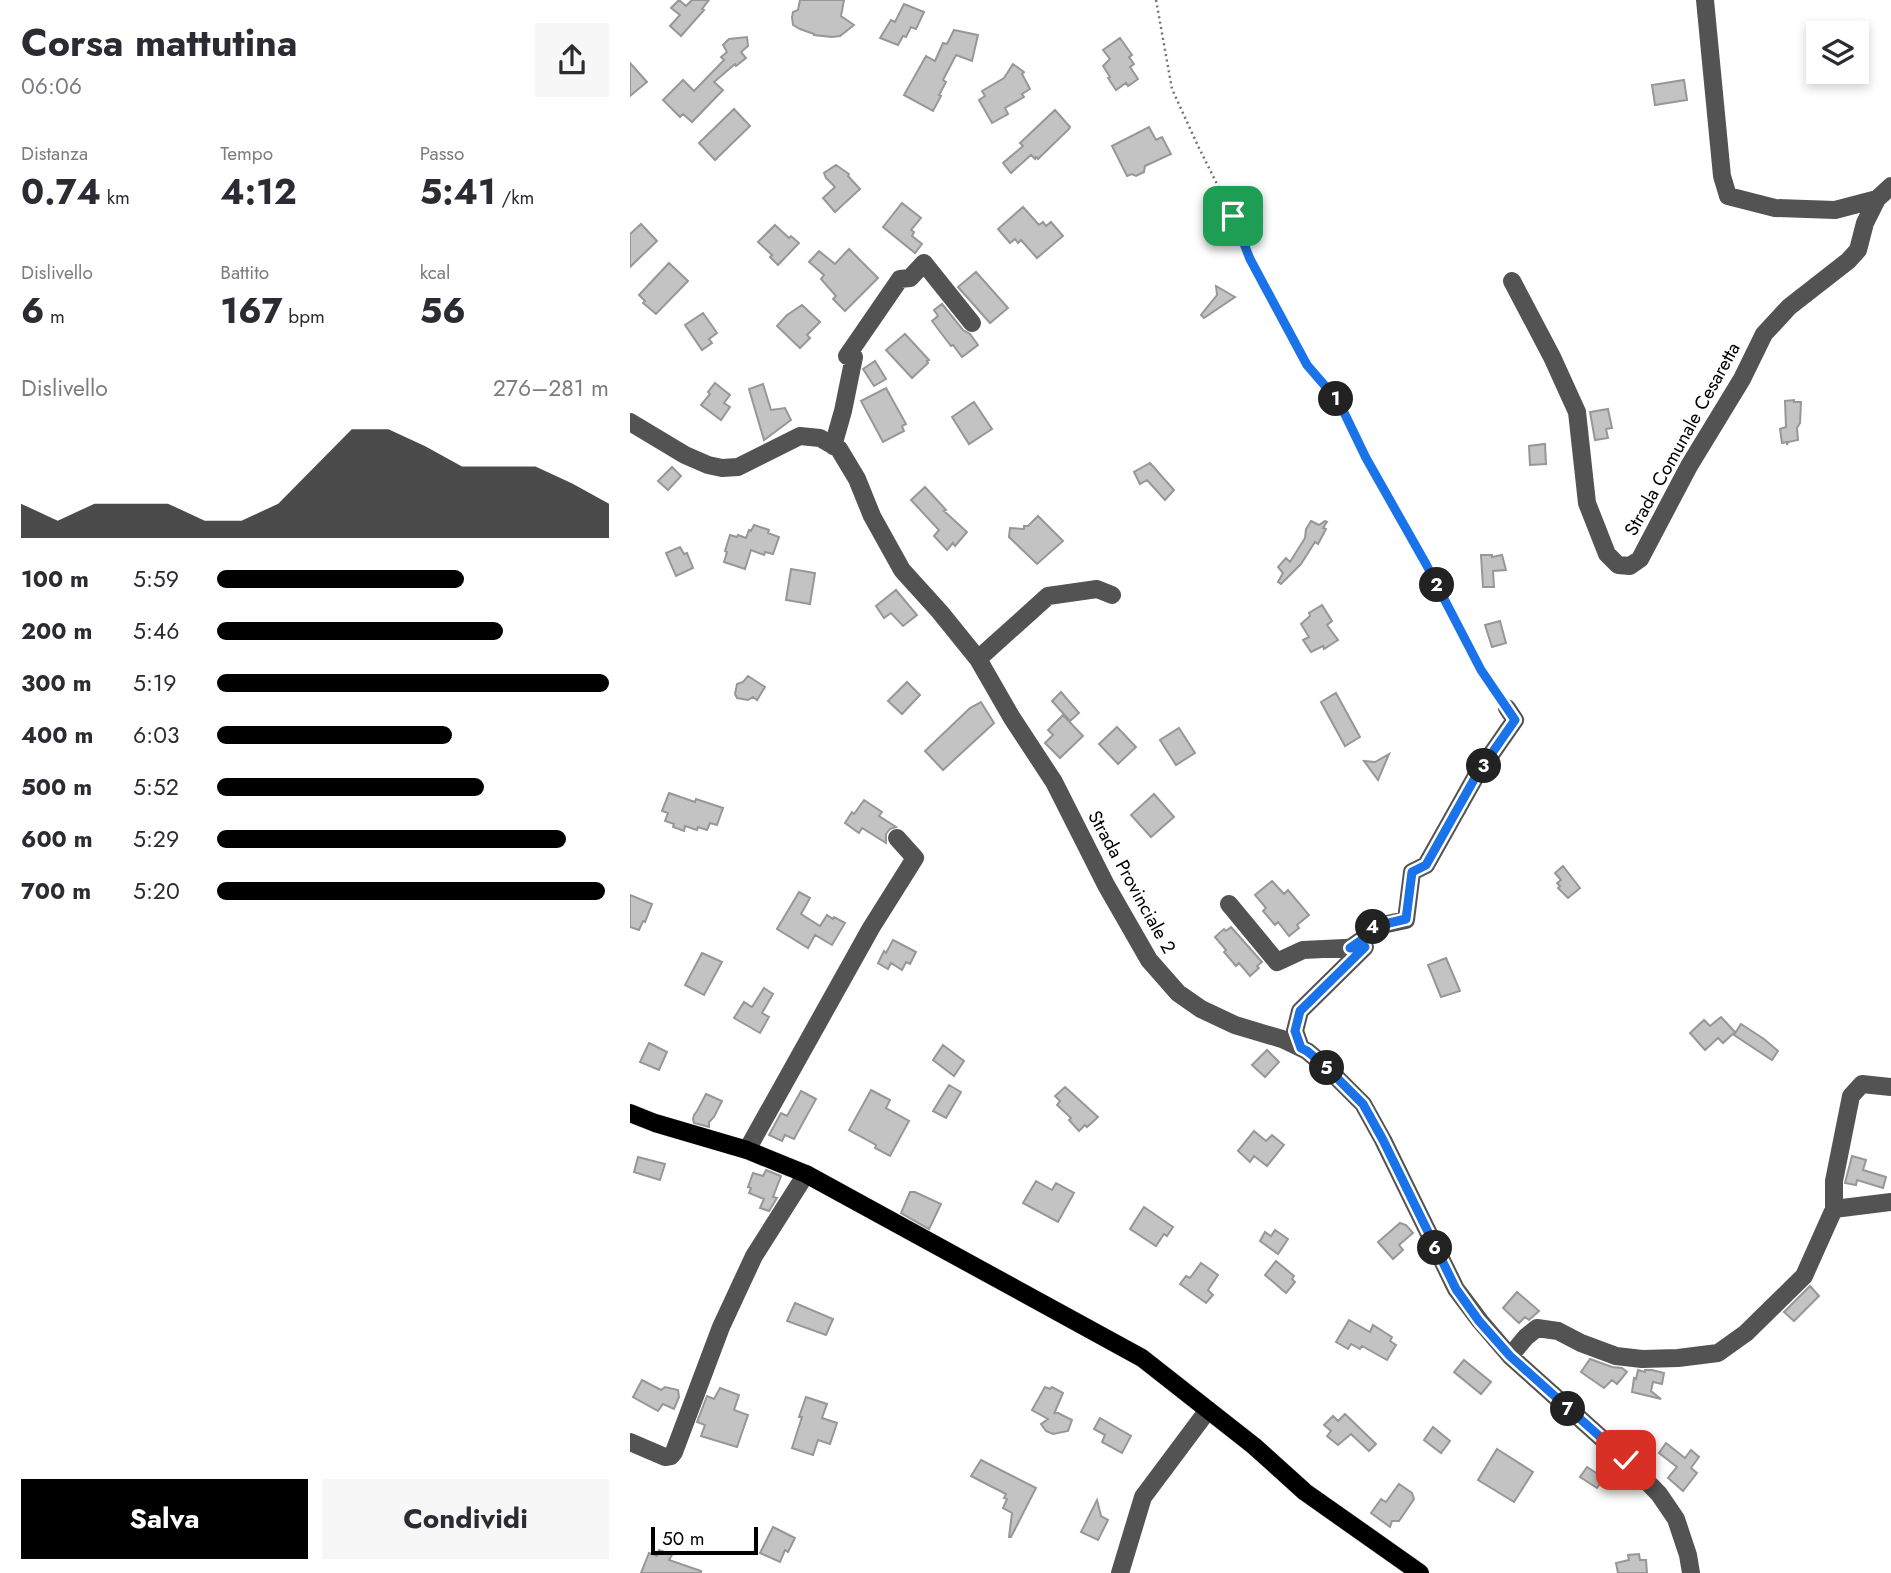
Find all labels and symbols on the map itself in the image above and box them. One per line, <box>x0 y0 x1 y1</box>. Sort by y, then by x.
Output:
pin <box>1203 186 1263 246</box>
street label: Strada Comunale Cesaretta <box>1618 337 1746 541</box>
pin: 1 <box>1318 382 1354 416</box>
pin: 2 <box>1420 568 1454 602</box>
pin: 3 <box>1466 748 1502 784</box>
street label: Strada Provinciale 2 <box>1081 806 1183 958</box>
pin: 4 <box>1356 909 1390 944</box>
pin: 5 <box>1310 1050 1344 1086</box>
pin: 6 <box>1418 1230 1452 1266</box>
pin: 7 <box>1550 1392 1586 1426</box>
pin <box>1596 1430 1656 1490</box>
scale bar <box>651 1524 758 1556</box>

